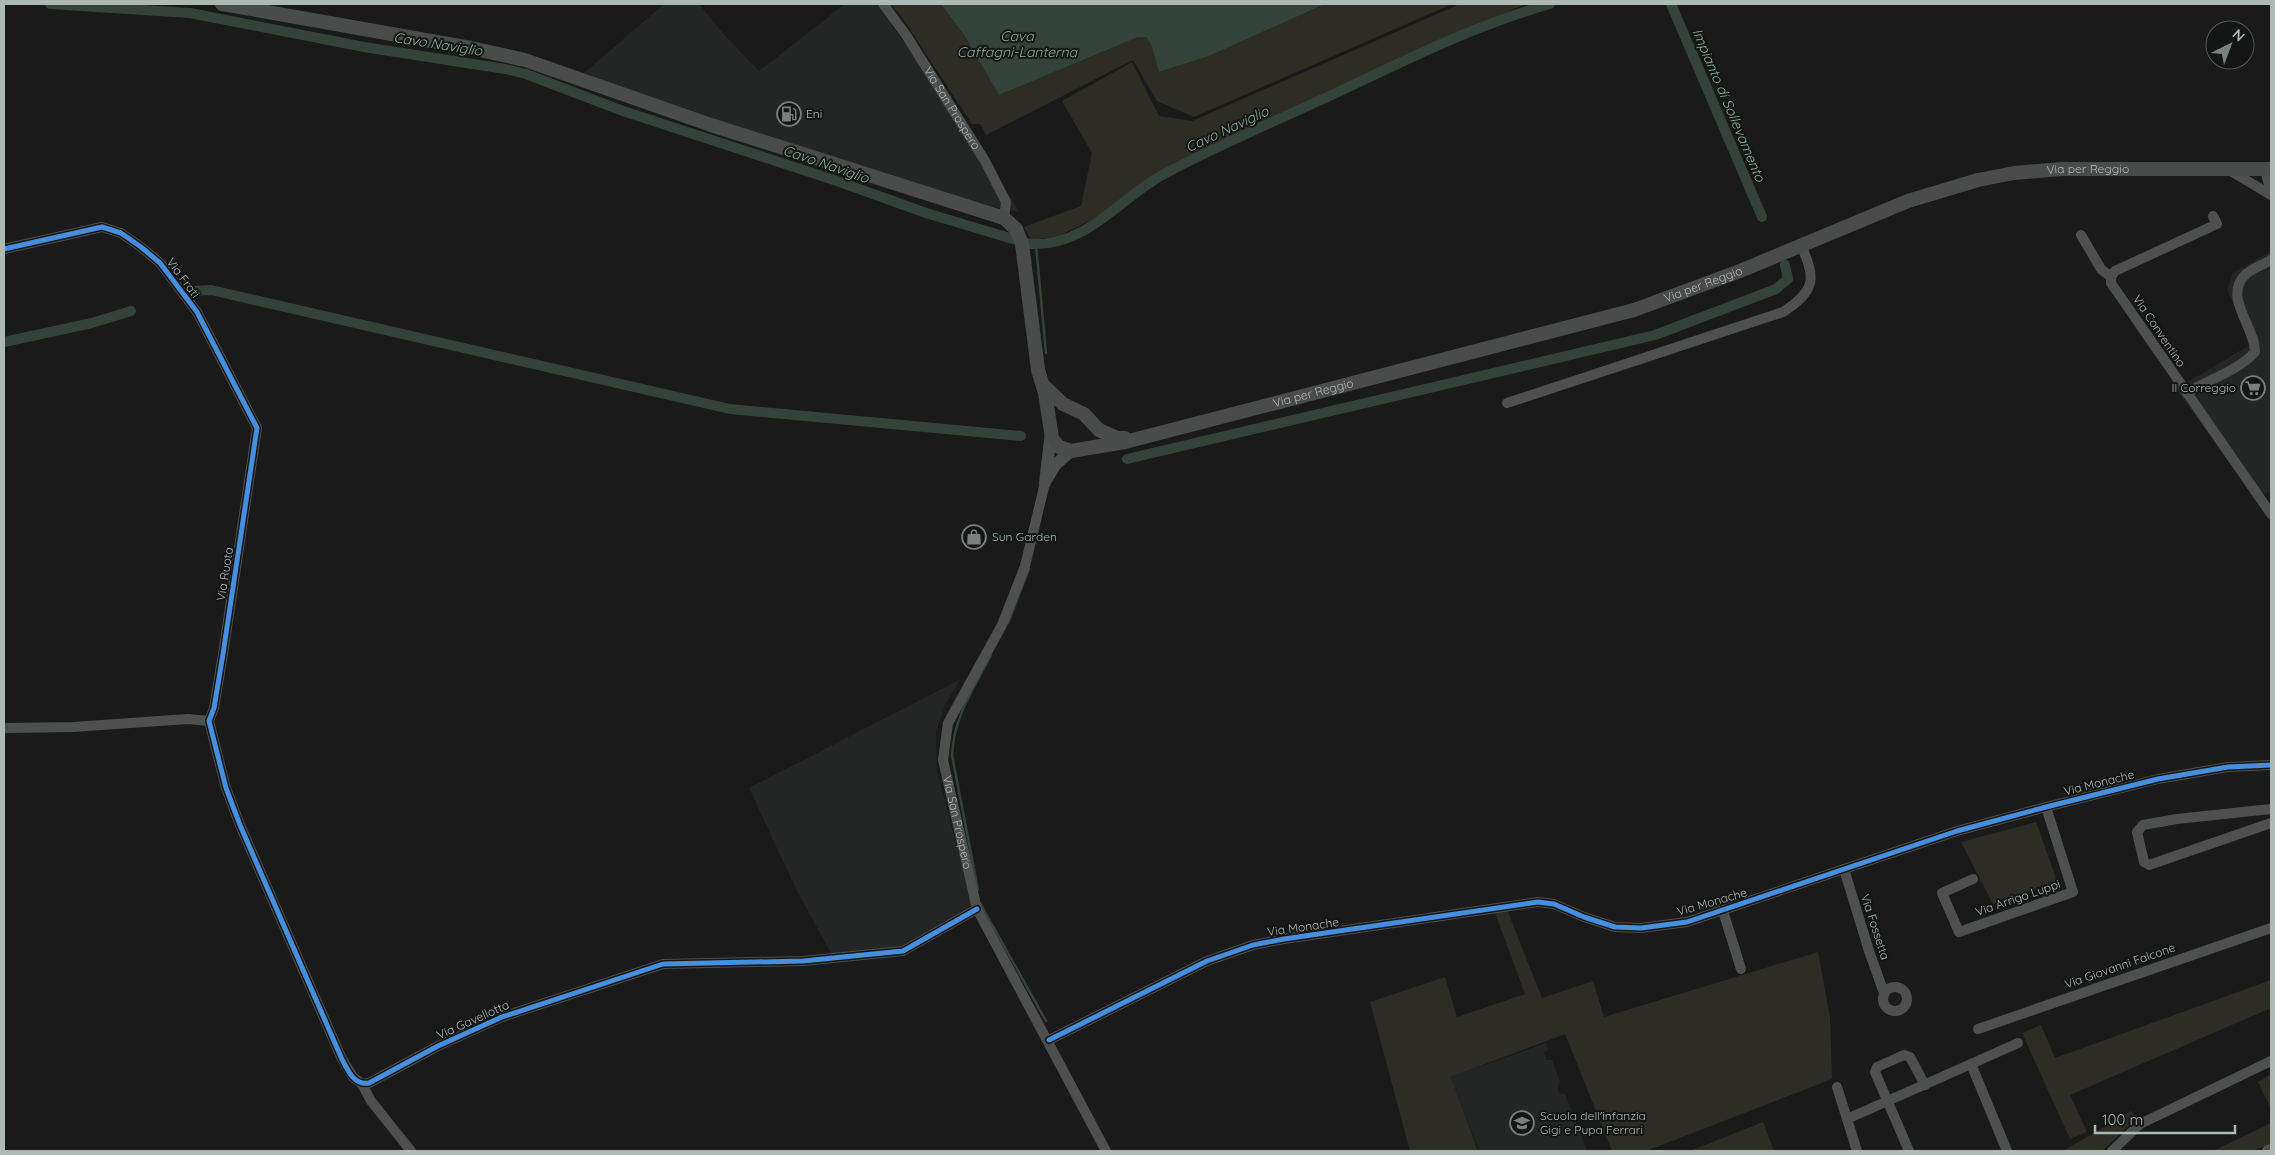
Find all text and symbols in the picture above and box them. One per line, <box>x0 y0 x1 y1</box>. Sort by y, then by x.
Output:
north arrow <box>2205 20 2255 70</box>
text: N <box>2229 25 2249 45</box>
water label: Impianto di Sollevamento <box>1689 26 1770 185</box>
water label: Cava Caffagni-Lanterna <box>957 27 1079 61</box>
water label: Cavo Naviglio <box>392 28 484 60</box>
street label: Via San Prospero <box>921 64 984 152</box>
fuel station icon: Eni <box>776 101 802 127</box>
water label: Cavo Naviglio <box>1183 102 1272 156</box>
place label: Eni <box>806 106 822 121</box>
water label: Cavo Naviglio <box>781 141 872 187</box>
street label: Via per Reggio <box>2046 161 2129 177</box>
street label: Via Frati <box>164 255 203 301</box>
street label: Via per Reggio <box>1662 263 1744 305</box>
street label: Via Conventino <box>2130 292 2189 370</box>
street label: Via per Reggio <box>1271 375 1355 410</box>
supermarket icon: Il Correggio <box>2240 375 2266 401</box>
place label: Il Correggio <box>2171 380 2236 395</box>
shop icon: Sun Garden <box>961 524 987 550</box>
place label: Sun Garden <box>992 529 1057 544</box>
street label: Via Ruota <box>213 546 236 602</box>
street label: Via Monache <box>2062 766 2136 799</box>
street label: Via San Prospero <box>940 774 976 871</box>
street label: Via Arrigo Luppi <box>1973 876 2062 919</box>
street label: Via Monache <box>1675 884 1749 919</box>
street label: Via Fossetta <box>1858 892 1893 962</box>
street label: Via Monache <box>1266 914 1340 939</box>
street label: Via Giovanni Falcone <box>2062 939 2177 992</box>
street label: Via Gavellotta <box>434 997 511 1042</box>
scale bar <box>2095 1102 2235 1134</box>
place label: Scuola dell'infanzia Gigi e Pupa Ferrari <box>1540 1108 1646 1137</box>
school or university icon: Scuola dell'infanzia Gigi e Pupa Ferrari <box>1509 1110 1535 1136</box>
text: 100 m <box>2102 1110 2143 1129</box>

